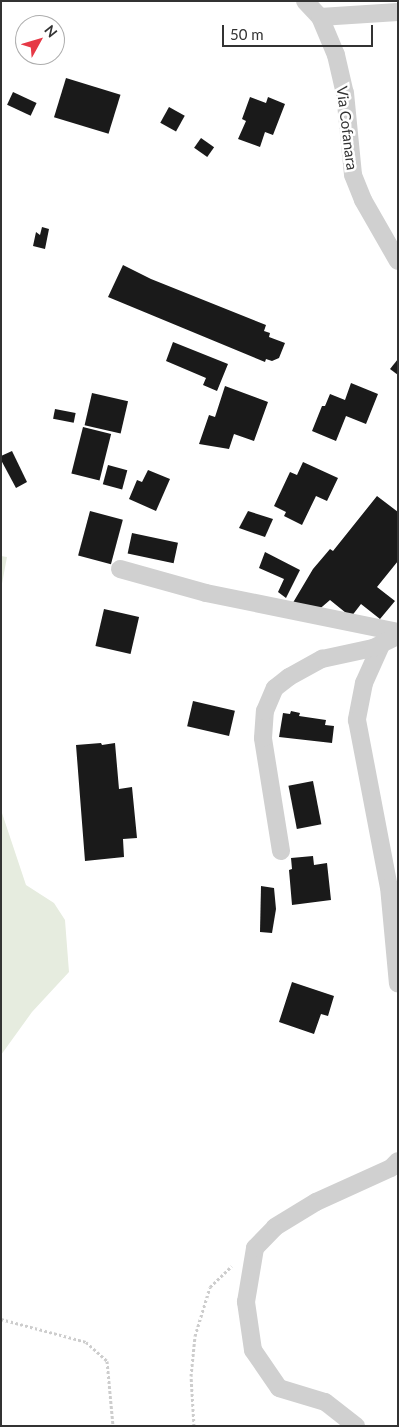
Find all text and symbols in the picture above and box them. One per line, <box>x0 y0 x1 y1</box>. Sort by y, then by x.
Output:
north arrow <box>15 15 65 65</box>
scale bar <box>224 15 375 47</box>
text: N <box>41 21 61 40</box>
text: 50 m <box>230 25 264 43</box>
street label: Via Cofanara <box>333 85 361 171</box>

